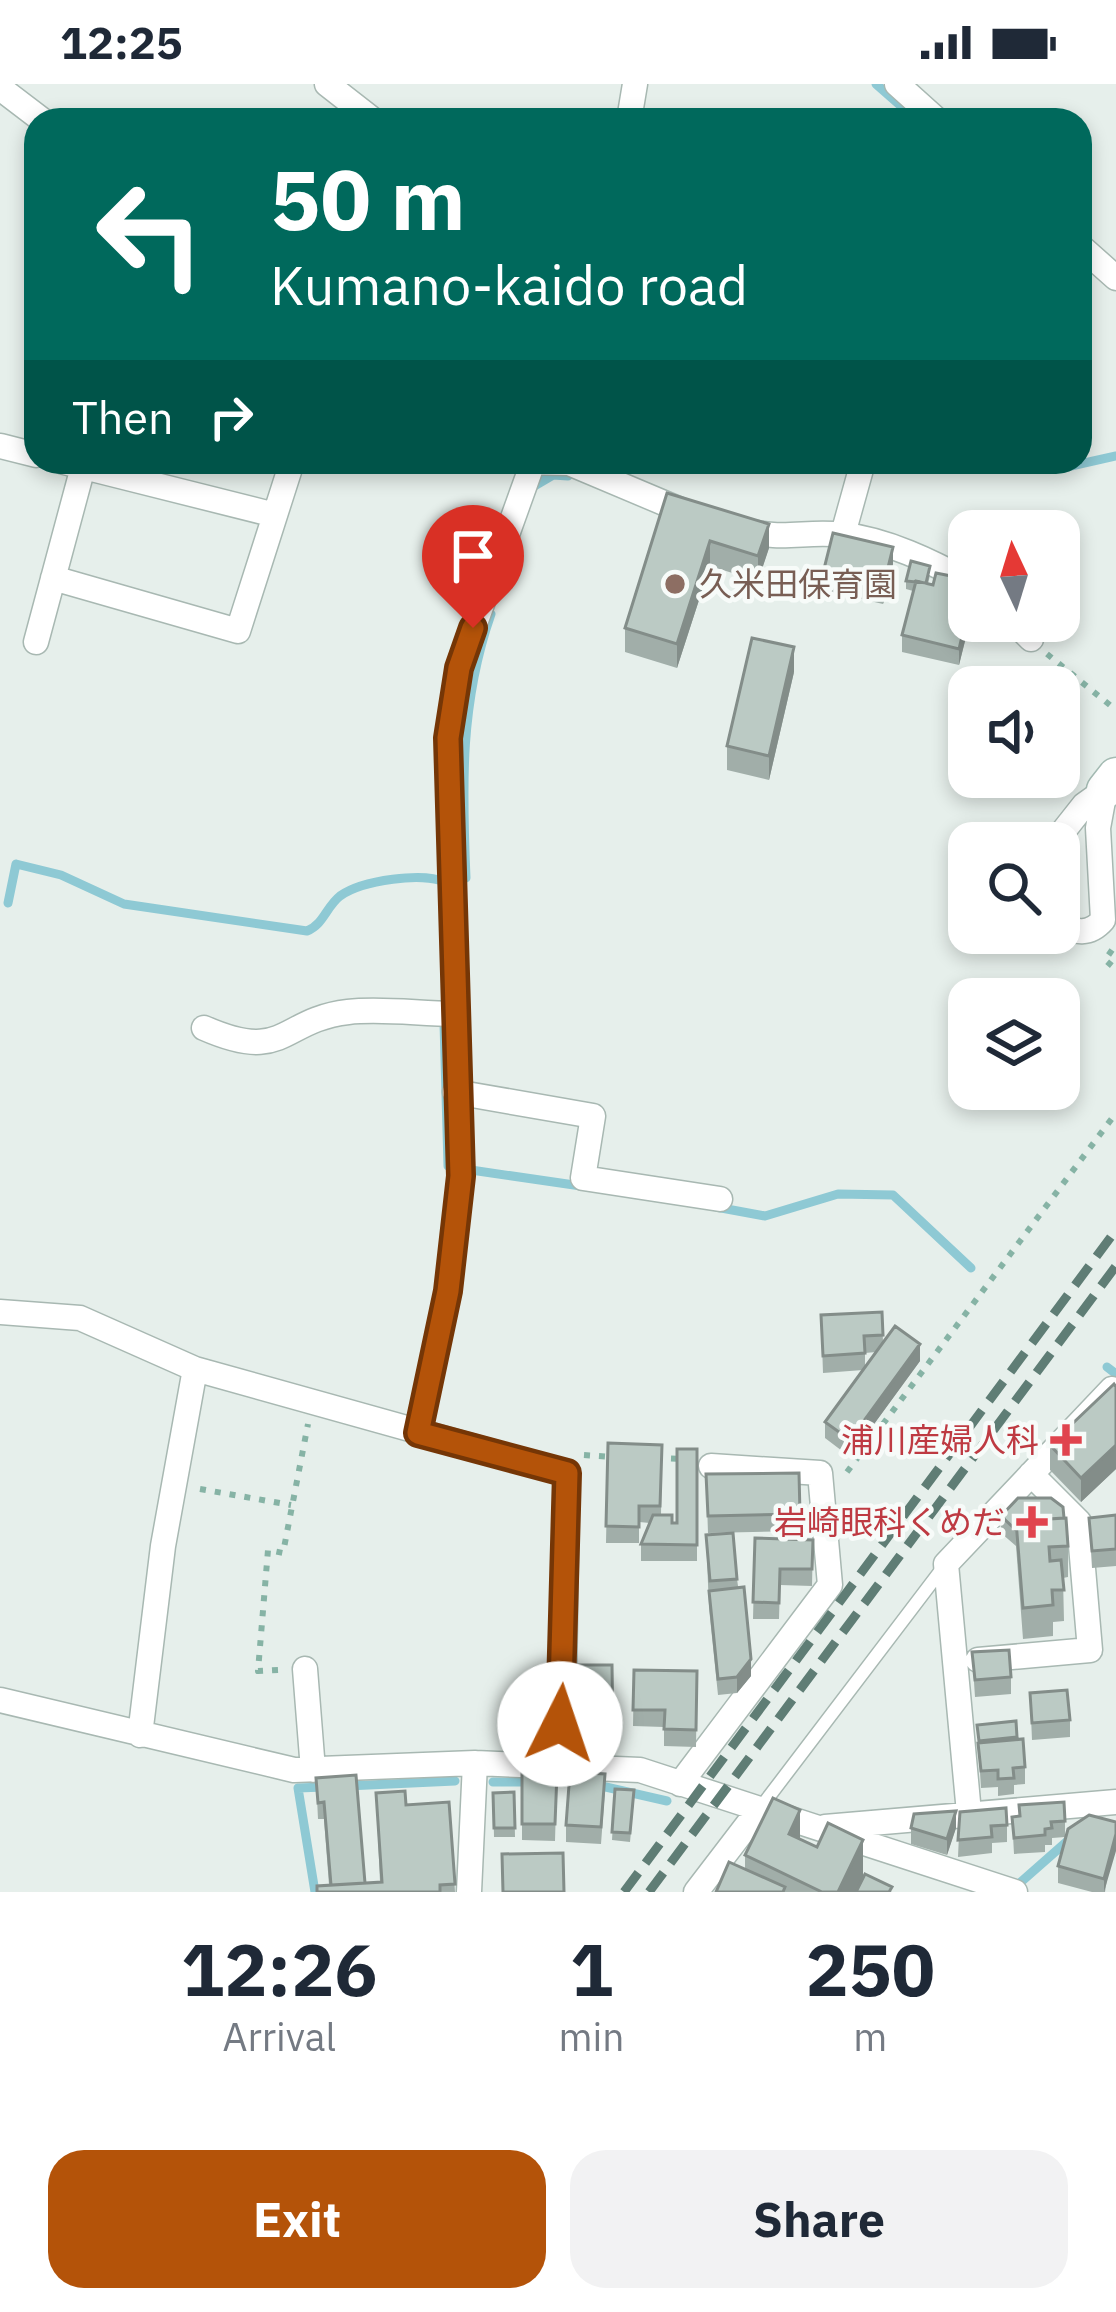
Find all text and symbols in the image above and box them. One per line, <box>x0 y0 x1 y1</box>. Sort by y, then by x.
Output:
text: 12:25 <box>60 13 183 71</box>
text: 50 m <box>270 144 466 253</box>
icon: left <box>72 156 228 312</box>
text: Kumano-kaido road <box>270 250 748 320</box>
icon: right <box>198 384 264 450</box>
text: Then <box>72 388 174 446</box>
pin <box>422 505 524 628</box>
north arrow <box>948 510 1080 642</box>
map controls <box>948 510 1080 1110</box>
icon: arrive <box>440 523 506 589</box>
place label: 久米田保育園 <box>699 562 897 605</box>
marker: 久米田保育園 <box>662 571 688 597</box>
button: sound <box>948 666 1080 798</box>
button: search <box>948 822 1080 954</box>
button: layers <box>948 978 1080 1110</box>
place label: 浦川産婦人科 <box>841 1418 1039 1461</box>
marker: 浦川産婦人科 <box>1050 1424 1082 1456</box>
place label: 岩崎眼科くめだ <box>774 1500 1005 1543</box>
marker: 岩崎眼科くめだ <box>1016 1506 1048 1538</box>
position arrow <box>497 1661 623 1787</box>
text: 12:26 <box>181 1922 378 2016</box>
text: 1 <box>570 1922 613 2016</box>
text: 250 <box>805 1922 935 2016</box>
text: Arrival <box>222 2011 336 2062</box>
text: min <box>559 2011 624 2062</box>
text: m <box>853 2011 887 2062</box>
button: Exit <box>48 2150 546 2288</box>
button: Share <box>570 2150 1068 2288</box>

